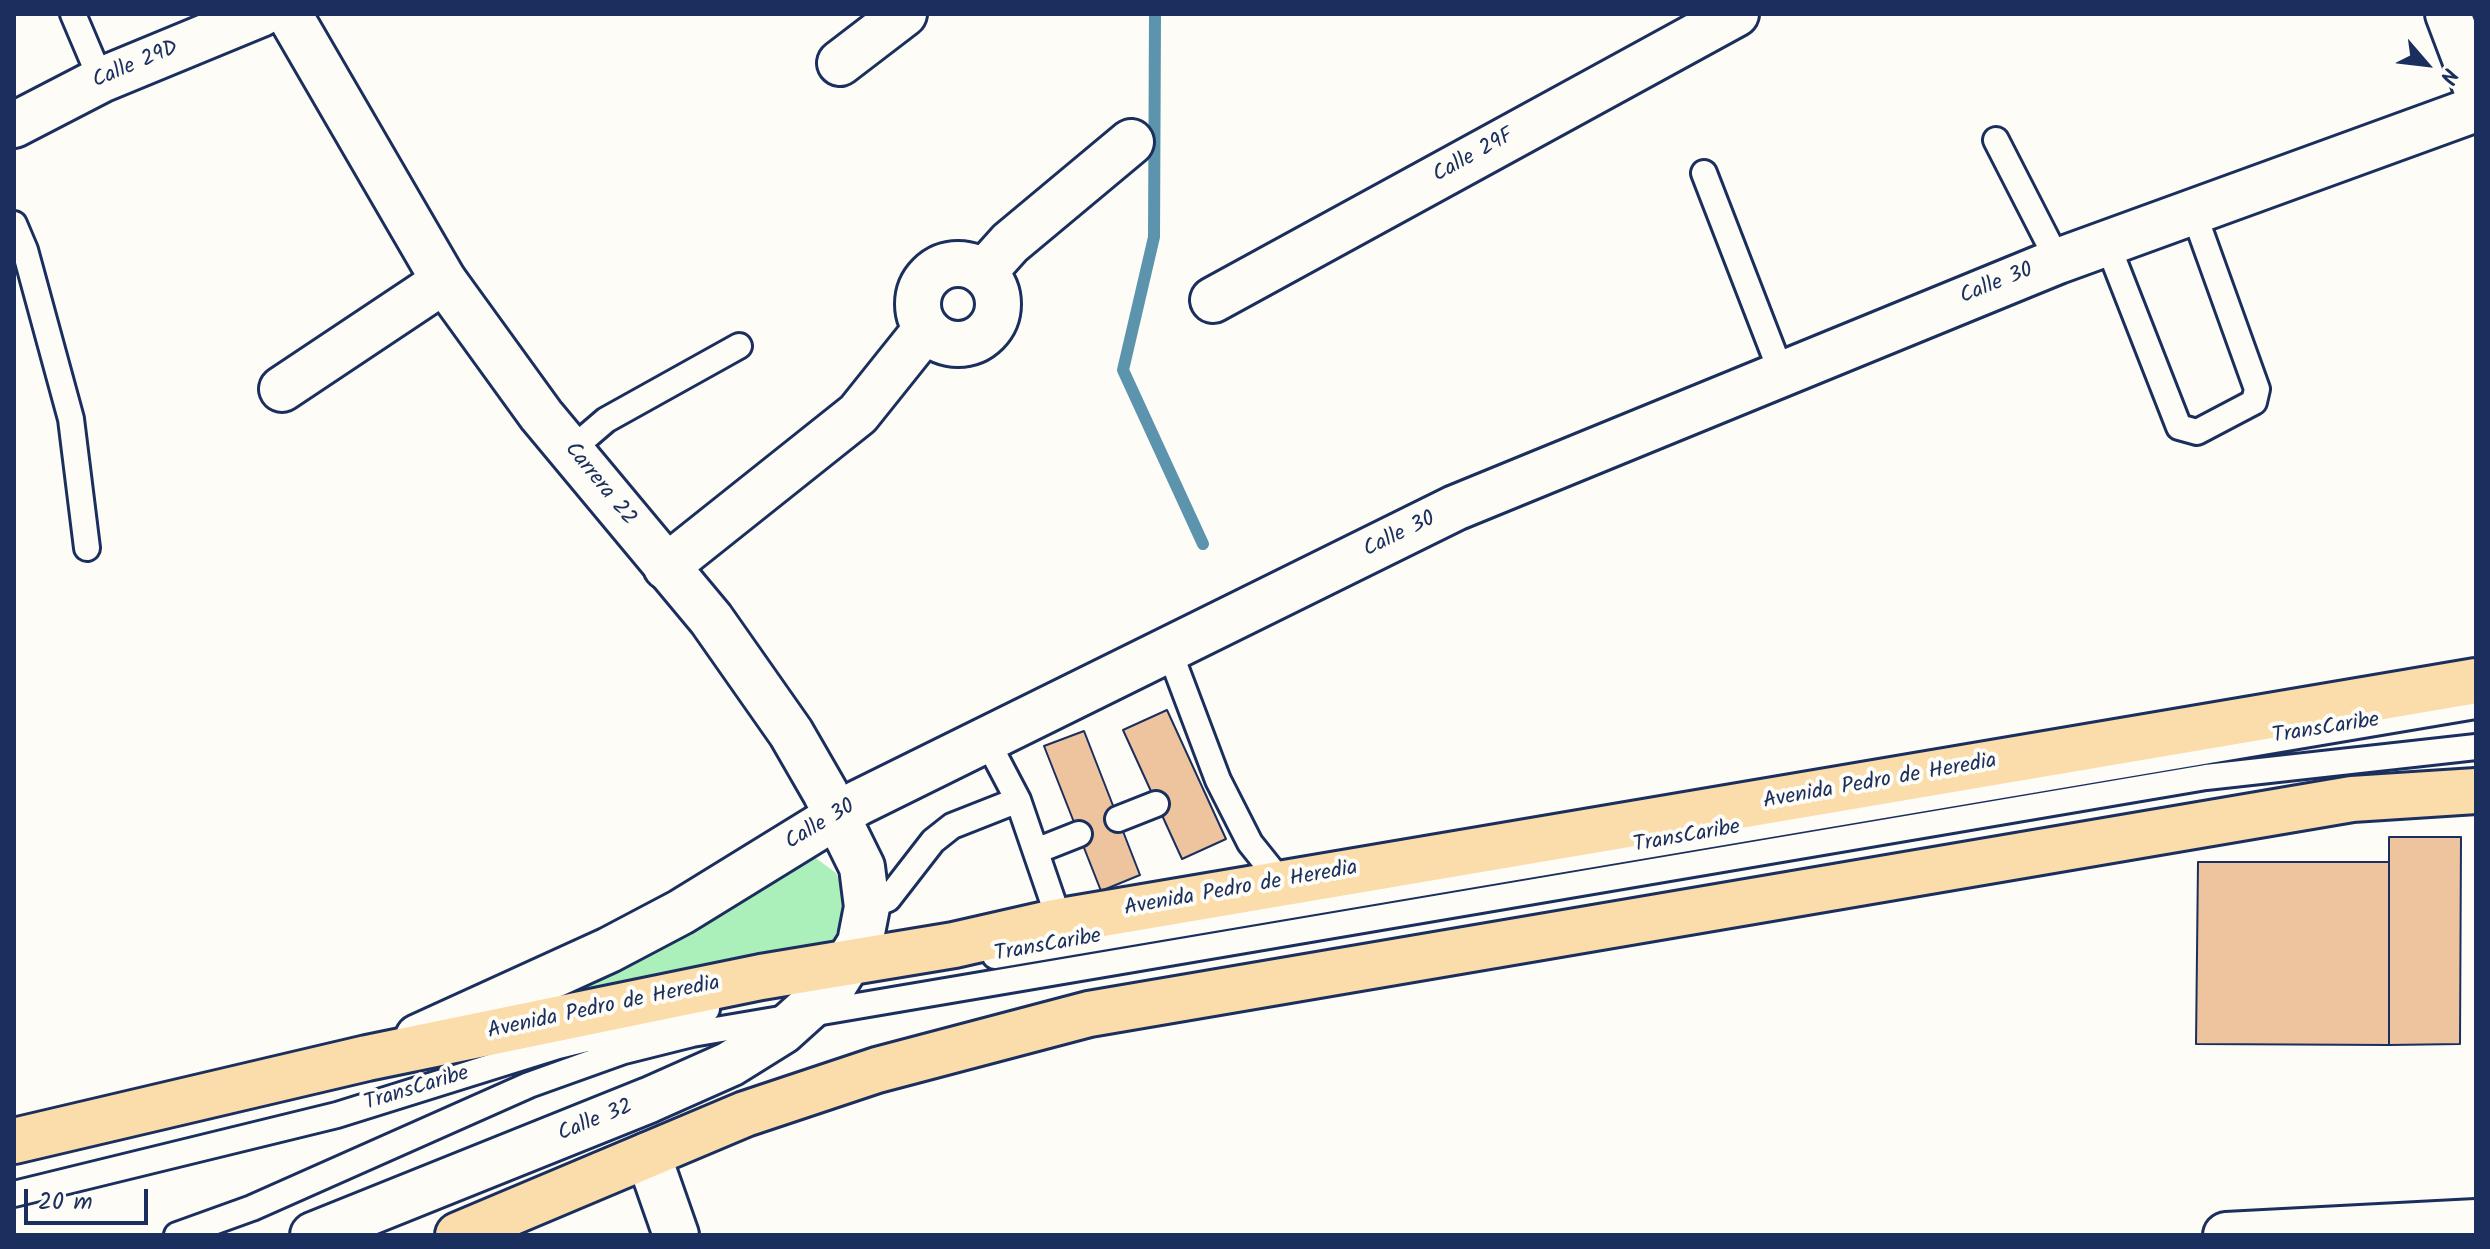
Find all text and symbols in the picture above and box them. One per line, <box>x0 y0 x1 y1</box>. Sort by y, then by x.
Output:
north arrow <box>2386 24 2466 104</box>
street label: Calle 29D <box>89 36 183 96</box>
text: N <box>2429 61 2466 90</box>
street label: Calle 29F <box>1429 124 1519 190</box>
street label: Calle 30 <box>1957 258 2037 312</box>
street label: Carrera 22 <box>557 438 641 532</box>
street label: Calle 30 <box>1360 507 1440 565</box>
street label: TransCaribe <box>2271 709 2381 751</box>
street label: Avenida Pedro de Heredia <box>1761 749 1999 817</box>
street label: Calle 30 <box>781 795 861 857</box>
street label: TransCaribe <box>1632 816 1742 860</box>
street label: Avenida Pedro de Heredia <box>1122 856 1360 924</box>
street label: TransCaribe <box>993 925 1103 969</box>
street label: Avenida Pedro de Heredia <box>486 971 722 1047</box>
street label: TransCaribe <box>362 1062 472 1118</box>
street label: Calle 32 <box>555 1095 637 1149</box>
scale bar <box>28 1173 152 1223</box>
text: 20 m <box>38 1183 93 1222</box>

